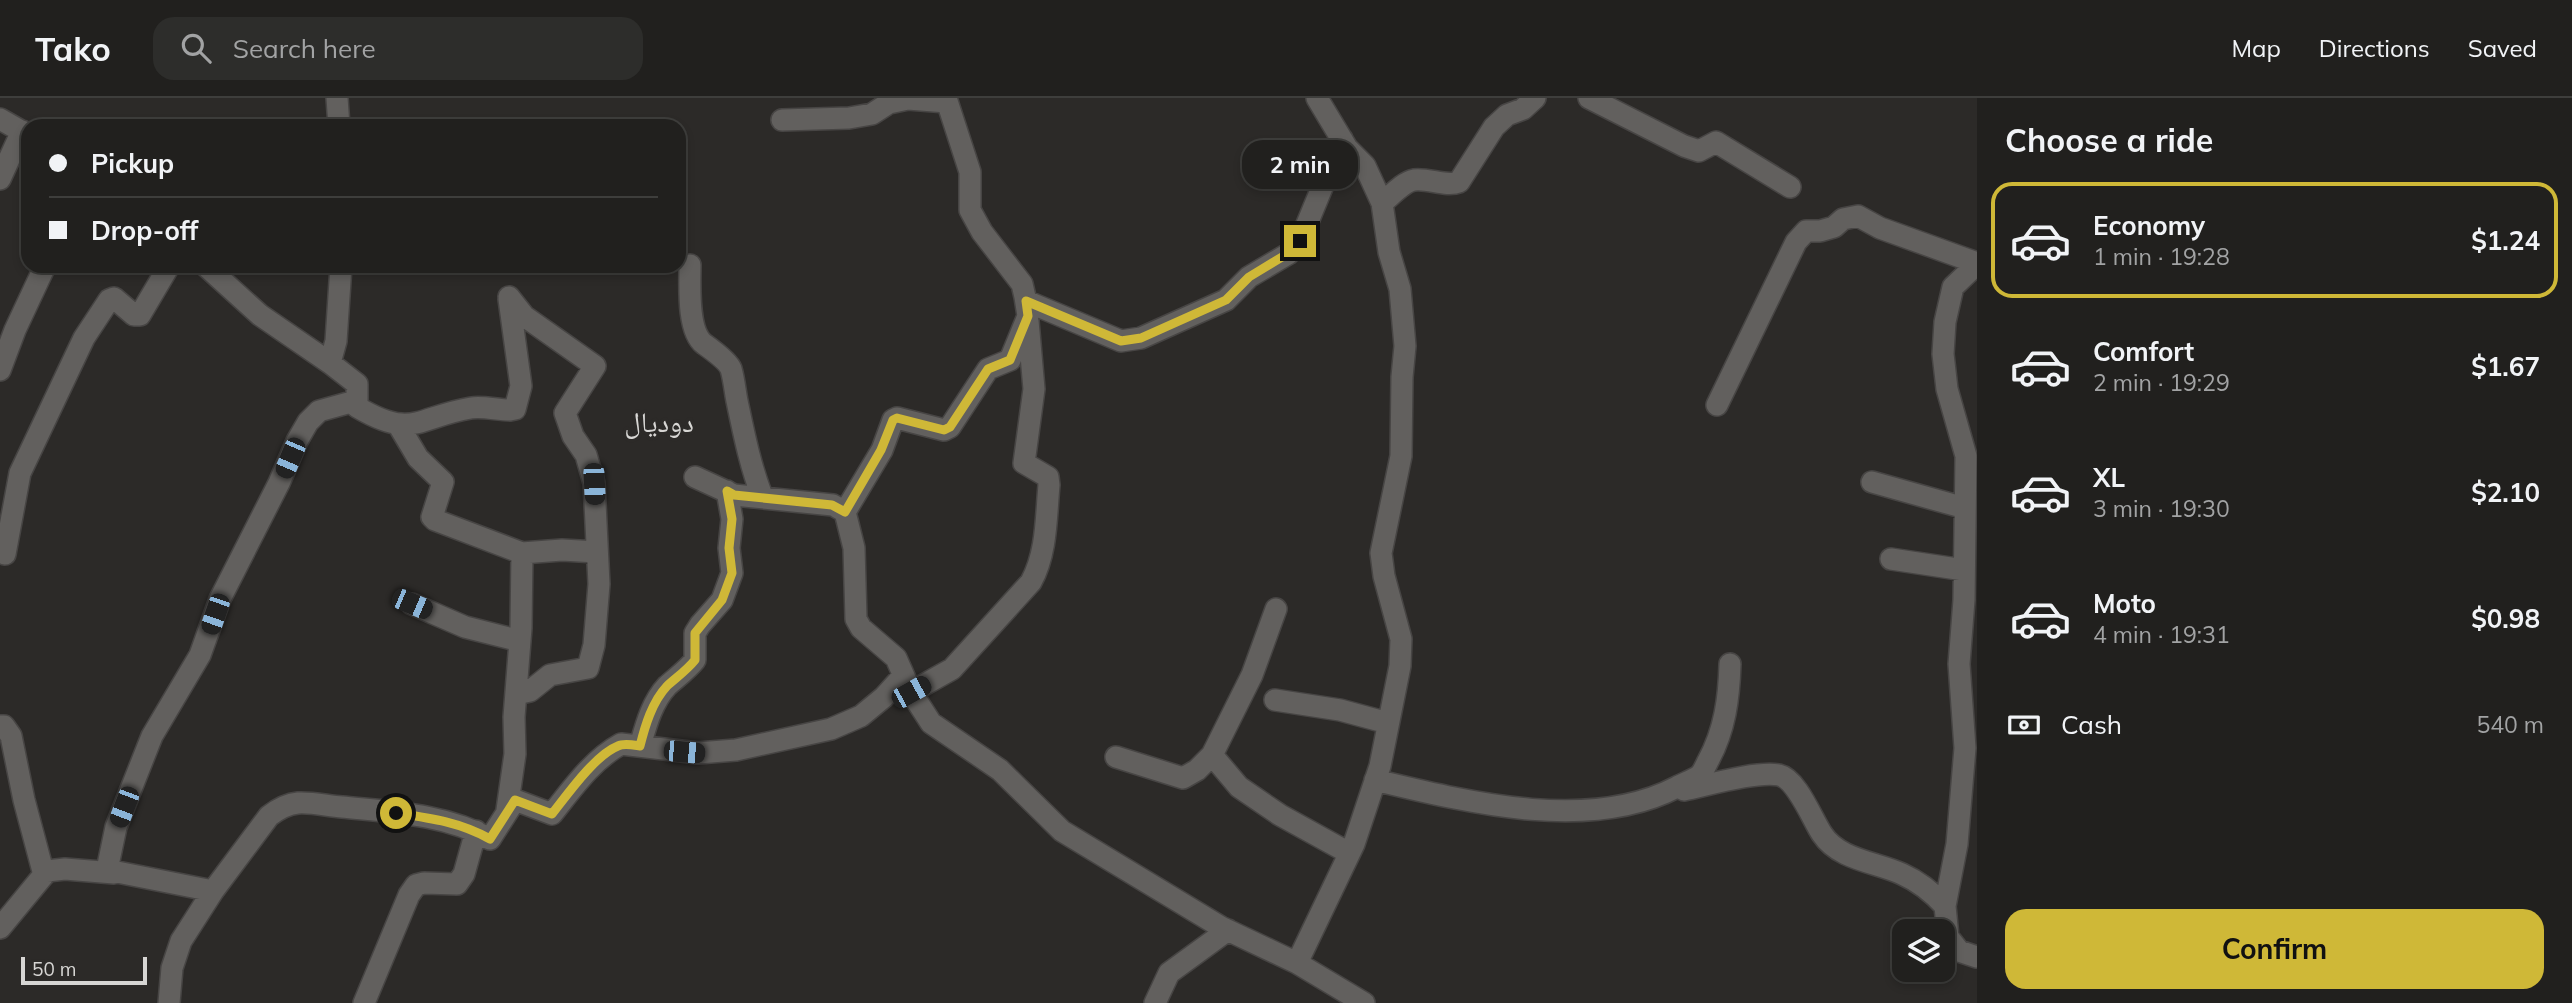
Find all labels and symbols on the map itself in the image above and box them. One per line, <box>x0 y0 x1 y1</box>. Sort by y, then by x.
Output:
callout: 2 min <box>1242 139 1358 188</box>
route end <box>1284 225 1316 257</box>
district label: دودیال <box>624 404 694 439</box>
car <box>273 435 308 481</box>
car <box>583 462 606 506</box>
car <box>389 586 436 622</box>
car <box>199 591 232 637</box>
car <box>888 673 935 711</box>
car <box>663 740 706 764</box>
car <box>107 784 142 830</box>
route start <box>380 797 412 829</box>
scale bar <box>21 954 147 986</box>

